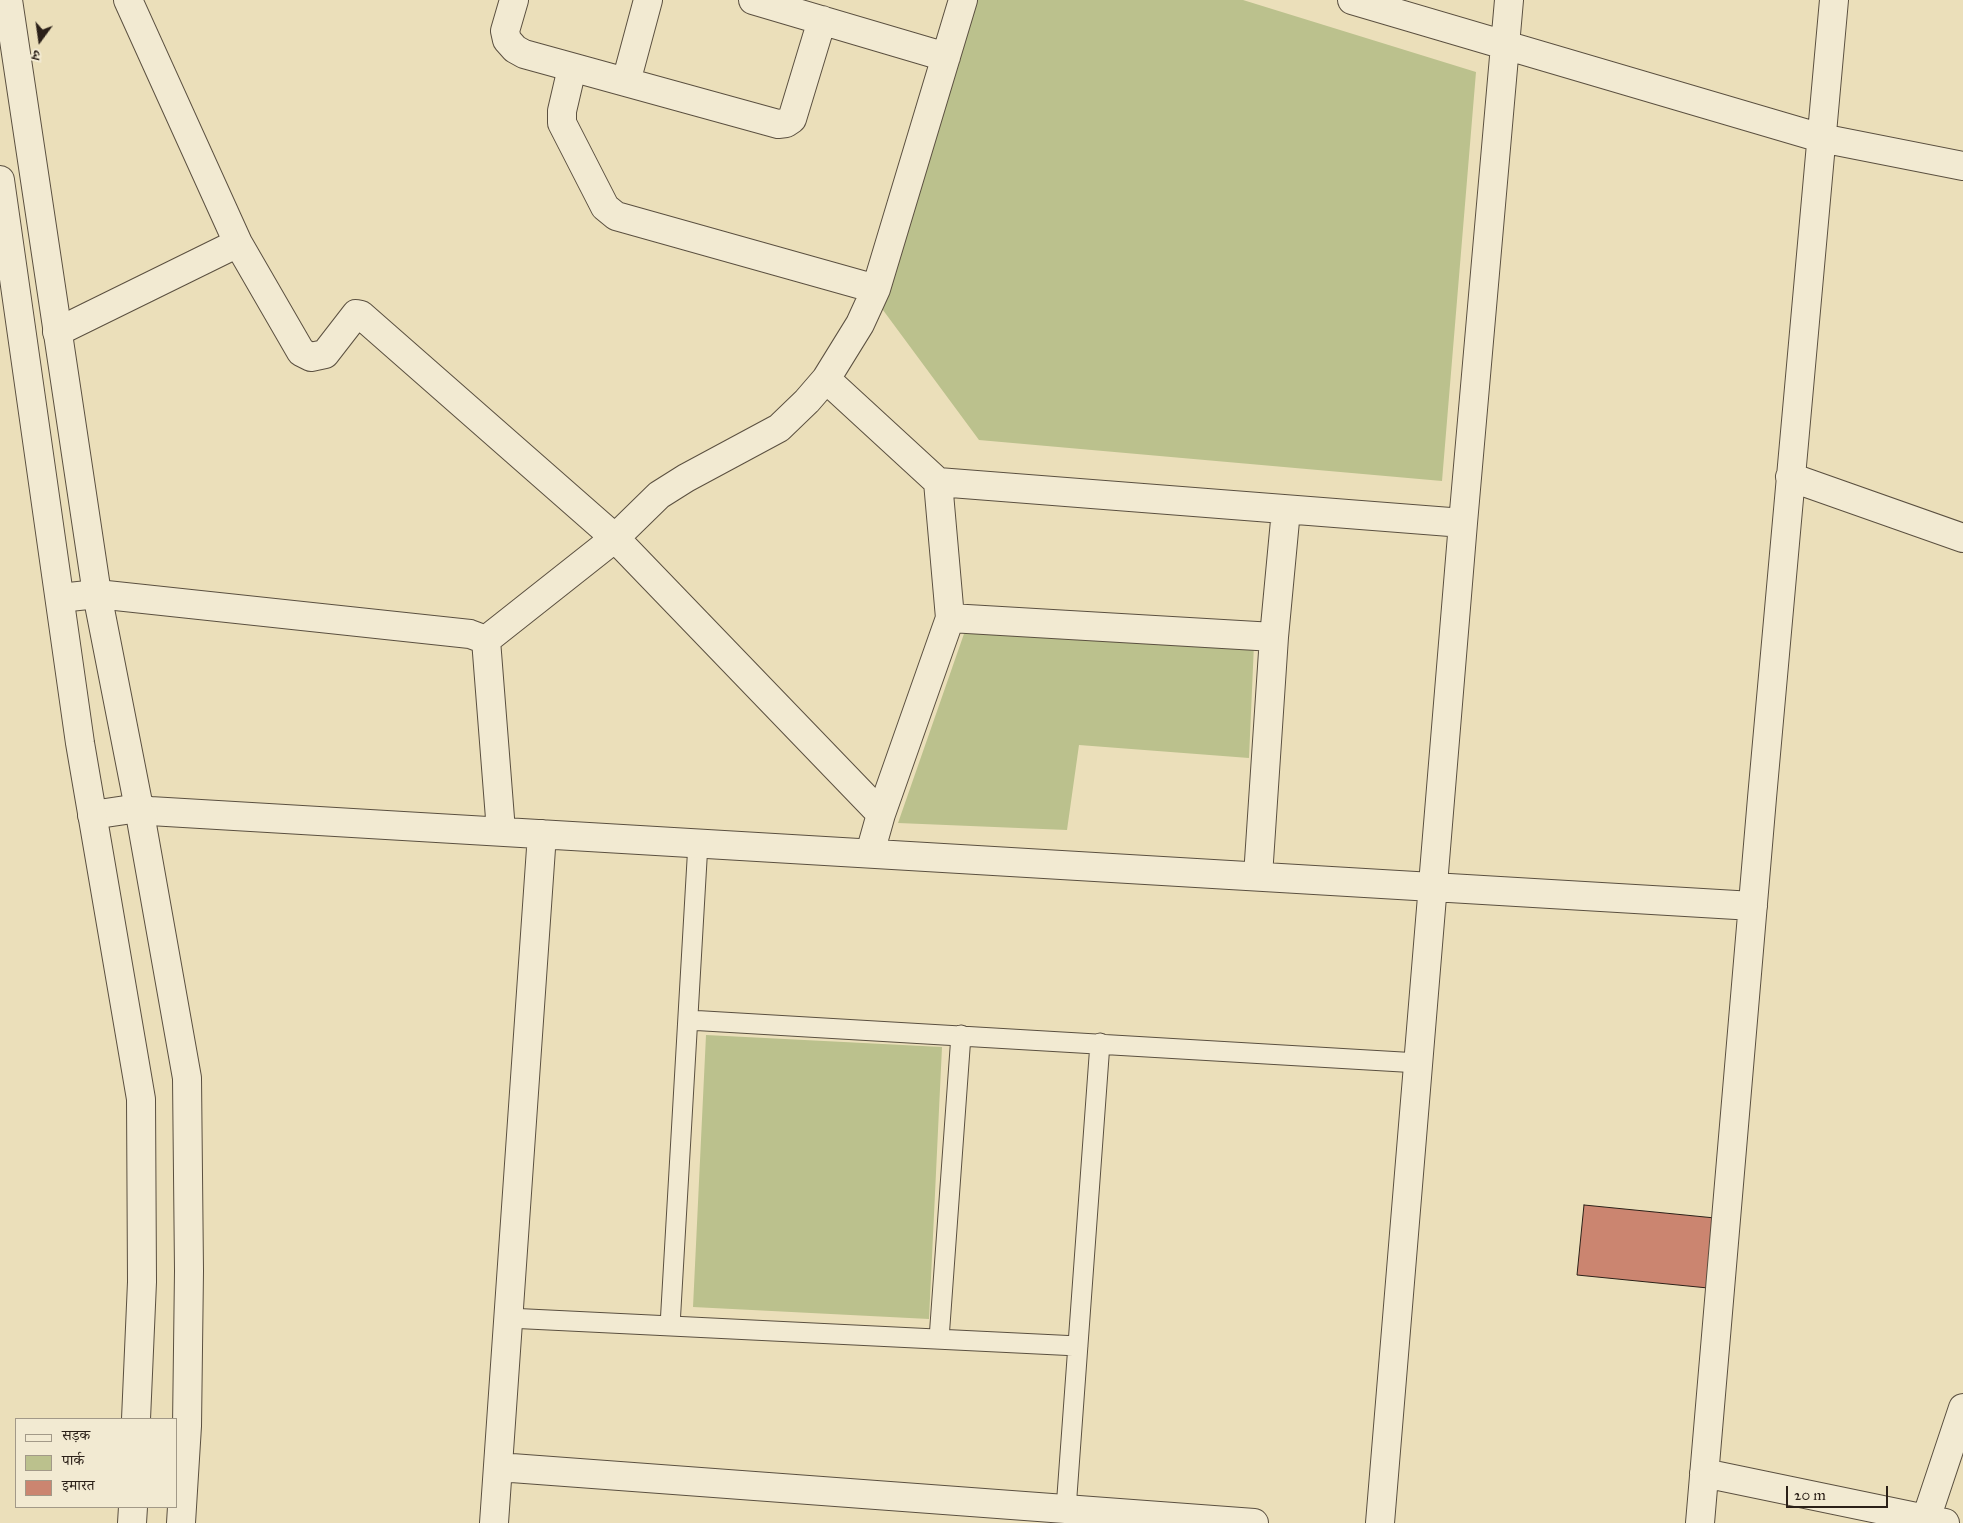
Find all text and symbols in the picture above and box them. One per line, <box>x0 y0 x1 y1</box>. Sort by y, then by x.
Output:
north arrow <box>15 15 65 65</box>
text: उ <box>31 46 42 64</box>
legend <box>15 1418 178 1508</box>
text: सड़क <box>62 1426 90 1444</box>
text: पार्क <box>62 1451 84 1469</box>
text: इमारत <box>62 1476 95 1494</box>
scale bar <box>1788 1476 1890 1508</box>
text: 20 m <box>1794 1486 1826 1504</box>

